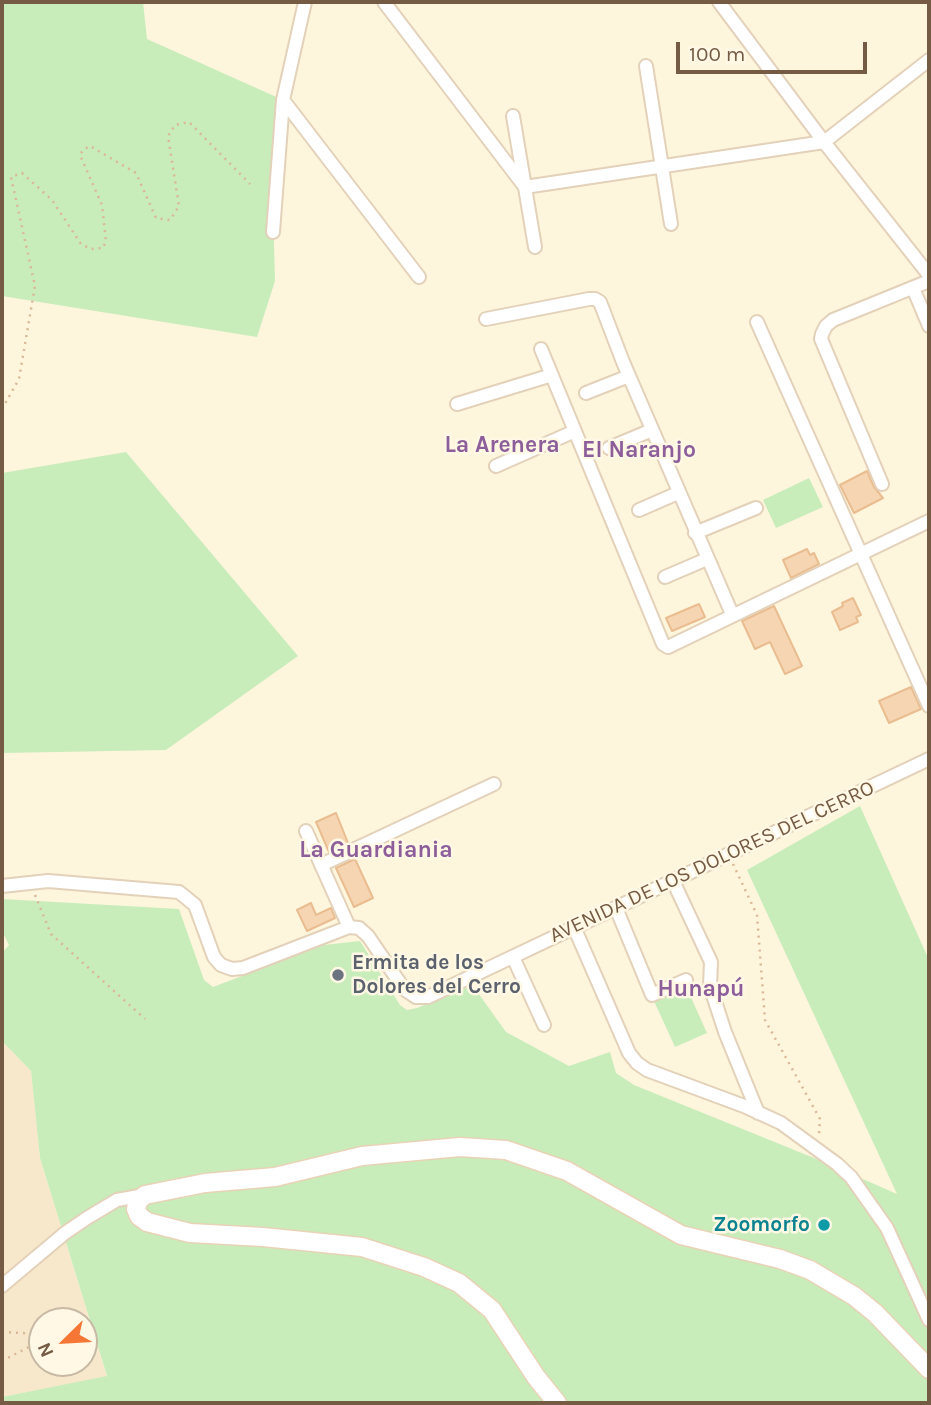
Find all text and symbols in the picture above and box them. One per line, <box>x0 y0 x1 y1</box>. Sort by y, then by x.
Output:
scale bar <box>679 28 870 72</box>
text: 100 m <box>689 42 746 66</box>
district label: La Arenera <box>444 431 560 459</box>
district label: El Naranjo <box>582 436 696 464</box>
street label: AVENIDA DE LOS DOLORES DEL CERRO <box>546 775 878 949</box>
district label: La Guardiania <box>299 836 453 864</box>
place label: Ermita de los Dolores del Cerro <box>352 950 521 1000</box>
marker: Ermita de los Dolores del Cerro <box>330 967 346 983</box>
district label: Hunapú <box>658 975 744 1003</box>
place label: Zoomorfo <box>713 1212 810 1238</box>
marker: Zoomorfo <box>816 1217 832 1233</box>
north arrow <box>28 1307 98 1377</box>
text: N <box>33 1339 58 1360</box>

